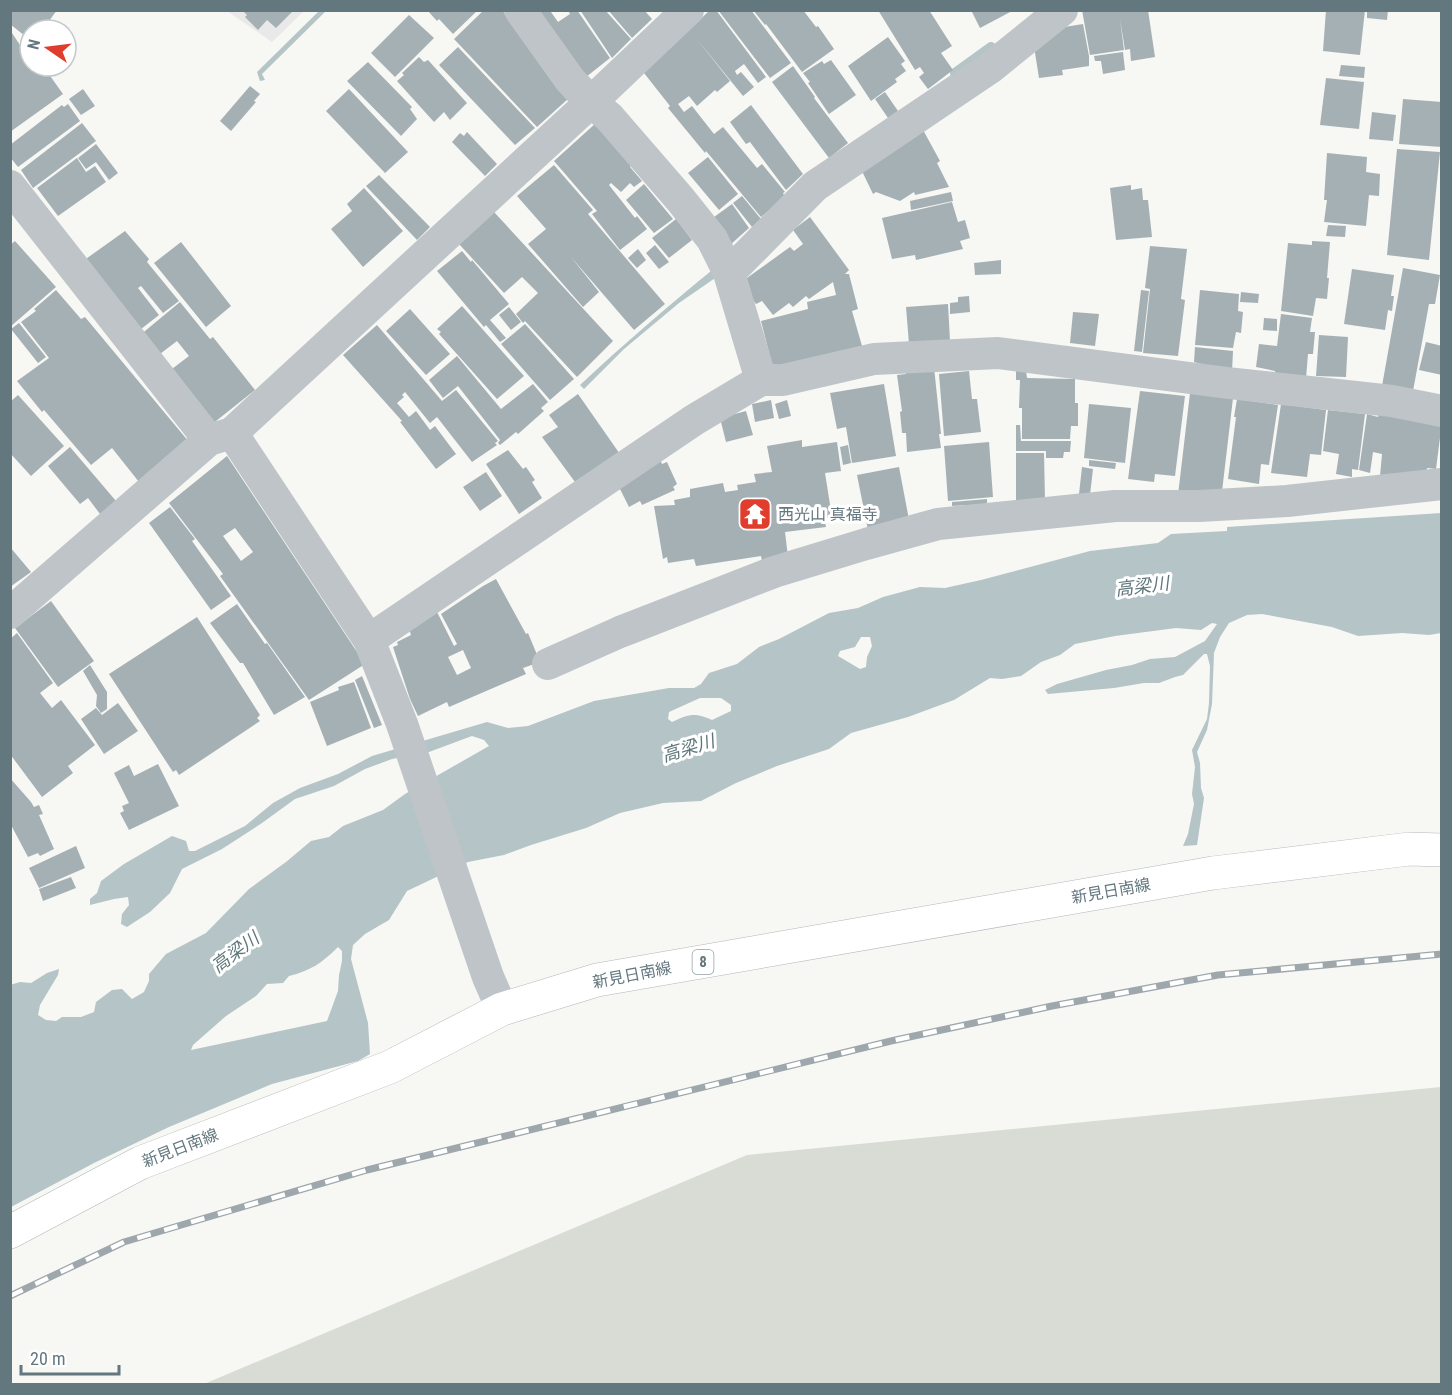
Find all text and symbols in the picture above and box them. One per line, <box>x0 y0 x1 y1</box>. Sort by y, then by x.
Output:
north arrow <box>18 18 78 78</box>
text: N <box>24 37 44 52</box>
temple icon: 西光山 真福寺 <box>737 496 773 532</box>
place label: 西光山 真福寺 <box>778 505 878 524</box>
water label: 高梁川 <box>1114 572 1172 600</box>
water label: 高梁川 <box>659 729 719 766</box>
street label: 新見日南線 <box>1070 875 1152 907</box>
water label: 高梁川 <box>207 926 264 977</box>
road number: 8 <box>692 950 714 974</box>
street label: 新見日南線 <box>591 958 673 992</box>
street label: 新見日南線 <box>139 1125 221 1171</box>
scale bar <box>21 1338 118 1376</box>
text: 20 m <box>30 1348 65 1369</box>

